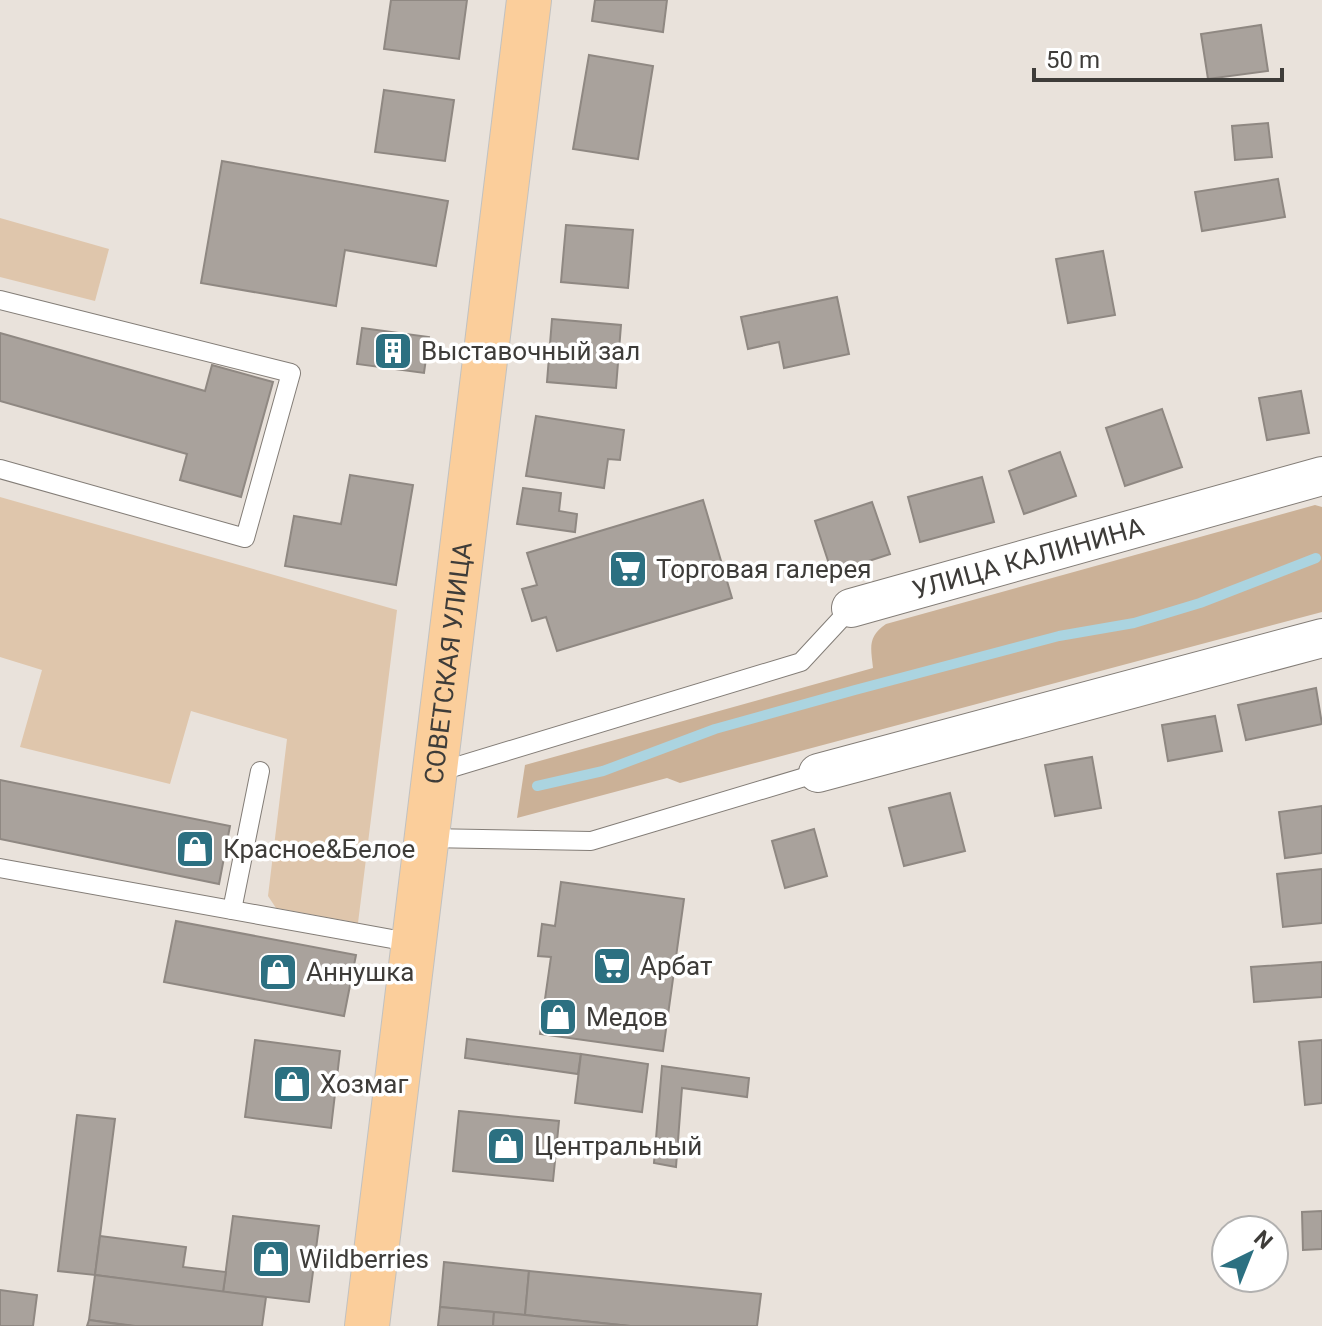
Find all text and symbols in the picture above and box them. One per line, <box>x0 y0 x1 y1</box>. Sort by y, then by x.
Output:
scale bar <box>1034 32 1282 82</box>
text: 50 m <box>1046 46 1100 74</box>
building icon: Выставочный зал <box>372 330 414 372</box>
place label: Выставочный зал <box>421 336 640 366</box>
street label: УЛИЦА КАЛИНИНА <box>909 512 1147 605</box>
street label: СОВЕТСКАЯ УЛИЦА <box>418 540 478 786</box>
supermarket icon: Торговая галерея <box>607 548 649 590</box>
place label: Торговая галерея <box>656 554 871 584</box>
shop icon: Красное&Белое <box>174 828 216 870</box>
place label: Красное&Белое <box>223 834 415 864</box>
supermarket icon: Арбат <box>591 945 633 987</box>
shop icon: Аннушка <box>257 951 299 993</box>
place label: Арбат <box>640 951 712 981</box>
place label: Аннушка <box>306 957 414 987</box>
shop icon: Медов <box>537 996 579 1038</box>
place label: Медов <box>586 1002 668 1032</box>
shop icon: Хозмаг <box>271 1063 313 1105</box>
place label: Хозмаг <box>320 1069 408 1099</box>
shop icon: Центральный <box>485 1125 527 1167</box>
place label: Центральный <box>534 1131 702 1161</box>
north arrow <box>1210 1214 1290 1294</box>
text: N <box>1249 1225 1278 1254</box>
shop icon: Wildberries <box>250 1238 292 1280</box>
place label: Wildberries <box>299 1244 429 1274</box>

